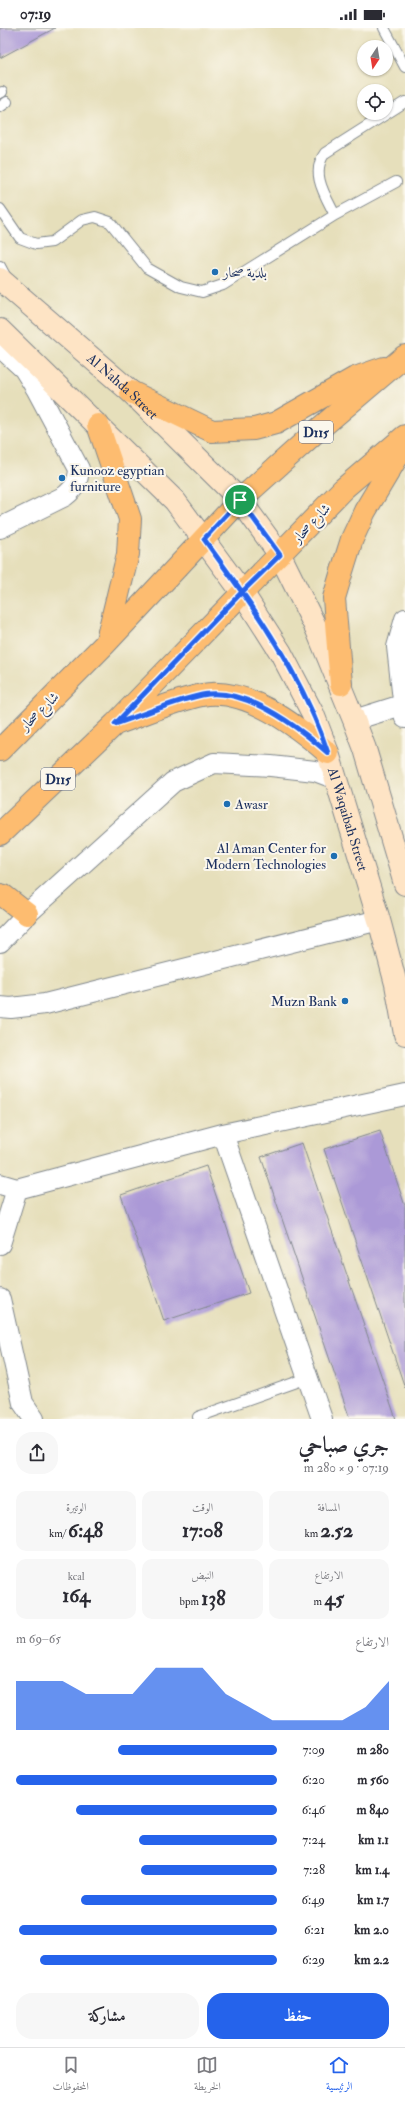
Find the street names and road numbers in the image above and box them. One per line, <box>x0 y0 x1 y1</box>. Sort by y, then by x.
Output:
street label: Al Nahda Street <box>83 349 162 423</box>
road number: D115 <box>299 421 333 443</box>
street label: شارع صحار <box>287 500 336 550</box>
street label: شارع صحار <box>15 688 65 738</box>
street label: Al Waqaibah Street <box>324 764 372 874</box>
road number: D115 <box>41 768 75 790</box>

